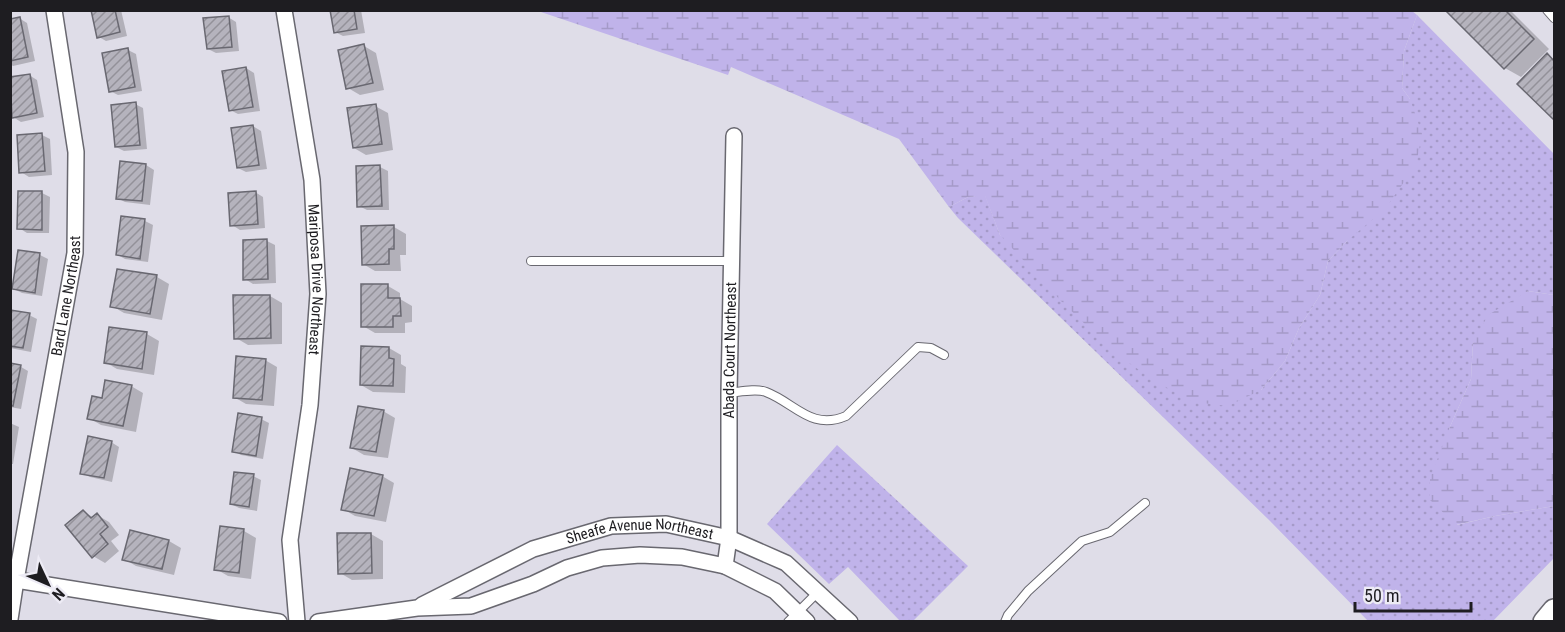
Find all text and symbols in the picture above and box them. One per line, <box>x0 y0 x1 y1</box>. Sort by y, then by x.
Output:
street label: Mariposa Drive Northeast <box>304 204 327 356</box>
street label: Bard Lane Northeast <box>48 236 84 358</box>
street label: Abada Court Northeast <box>720 282 740 419</box>
street label: Sheafe Avenue Northeast <box>564 515 715 548</box>
north arrow <box>18 554 78 614</box>
scale bar <box>1355 575 1470 613</box>
text: N <box>48 584 69 604</box>
text: 50 m <box>1364 585 1399 606</box>

